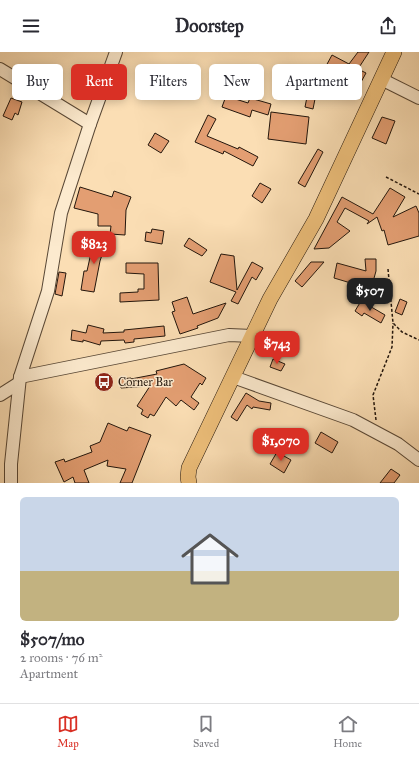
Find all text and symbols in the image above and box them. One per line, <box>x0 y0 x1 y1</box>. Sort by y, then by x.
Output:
icon: menu <box>20 15 42 37</box>
text: Doorstep <box>175 15 244 37</box>
icon: share <box>377 15 399 37</box>
chip: Buy <box>12 64 63 100</box>
chip: Rent <box>71 64 127 100</box>
chip: Filters <box>135 64 201 100</box>
chip: New <box>209 64 264 100</box>
chip: Apartment <box>272 64 362 100</box>
pin: $823 <box>70 231 118 265</box>
text: $823 <box>81 236 107 252</box>
pin: $507 <box>346 278 394 312</box>
text: $507 <box>356 283 384 299</box>
pin: $743 <box>253 331 301 365</box>
text: $743 <box>264 336 290 352</box>
bus stop icon: Corner Bar <box>93 371 115 393</box>
place label: Corner Bar <box>118 375 173 389</box>
pin: $1,070 <box>248 428 314 462</box>
text: $1,070 <box>262 433 300 449</box>
icon: home <box>174 523 246 595</box>
text: $507/mo <box>20 629 84 650</box>
text: 2 rooms · 76 m² <box>20 650 102 666</box>
text: Apartment <box>20 666 78 682</box>
tab: Map <box>57 713 79 750</box>
tab: Saved <box>193 713 219 750</box>
tab: Home <box>333 713 362 750</box>

